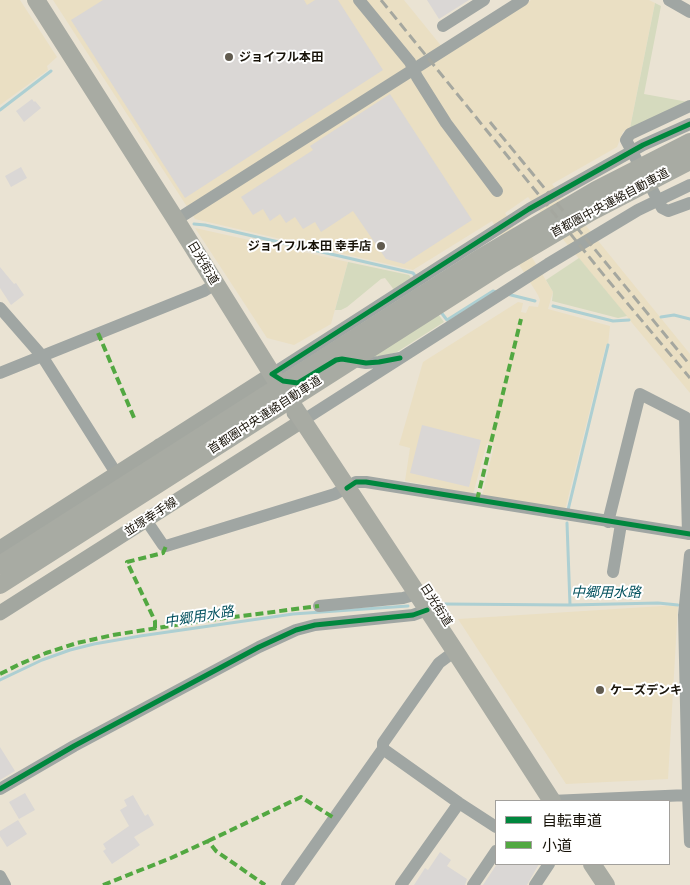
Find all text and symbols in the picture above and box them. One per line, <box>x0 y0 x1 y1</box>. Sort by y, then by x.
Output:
place label: ジョイフル本田 <box>239 50 323 64</box>
marker: ジョイフル本田 <box>223 51 235 63</box>
street label: 首都圏中央連絡自動車道 <box>548 166 672 240</box>
street label: 日光街道 <box>184 239 222 287</box>
place label: ジョイフル本田 幸手店 <box>248 239 371 253</box>
marker: ジョイフル本田 幸手店 <box>375 240 387 252</box>
street label: 首都圏中央連絡自動車道 <box>206 373 324 457</box>
street label: 並塚幸手線 <box>122 495 180 539</box>
street label: 日光街道 <box>417 581 455 629</box>
water label: 中郷用水路 <box>571 585 641 601</box>
water label: 中郷用水路 <box>163 603 235 631</box>
place label: ケーズデンキ <box>610 683 682 697</box>
marker: ケーズデンキ <box>594 684 606 696</box>
legend <box>495 800 670 865</box>
text: 自転車道 <box>542 811 602 830</box>
text: 小道 <box>542 836 572 855</box>

